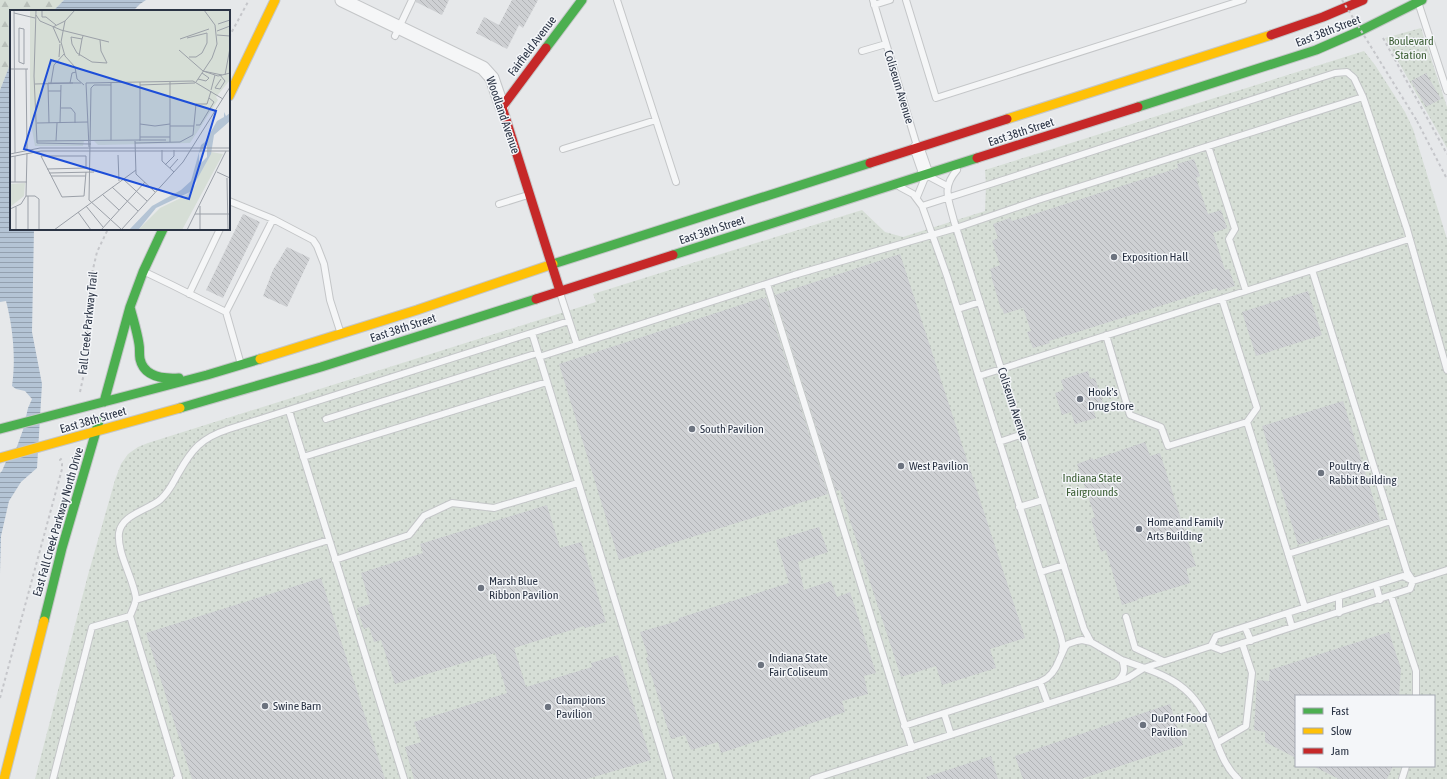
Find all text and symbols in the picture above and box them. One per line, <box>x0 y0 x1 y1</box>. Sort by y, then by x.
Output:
inset map <box>10 10 230 230</box>
street label: East 38th Street <box>1293 12 1363 50</box>
street label: Fairfield Avenue <box>505 13 559 79</box>
park label: Boulevard Station <box>1388 34 1434 62</box>
street label: Coliseum Avenue <box>881 49 917 125</box>
street label: Woodland Avenue <box>483 75 523 155</box>
street label: East 38th Street <box>986 115 1056 149</box>
street label: East 38th Street <box>677 213 747 247</box>
place label: Exposition Hall <box>1122 250 1189 264</box>
marker: Exposition Hall <box>1109 252 1119 262</box>
street label: Fall Creek Parkway Trail <box>76 270 100 375</box>
street label: East 38th Street <box>368 311 438 345</box>
street label: Coliseum Avenue <box>995 366 1031 442</box>
place label: Hook's Drug Store <box>1088 385 1134 413</box>
marker: Hook's Drug Store <box>1075 394 1085 404</box>
street label: East 38th Street <box>58 404 128 436</box>
place label: South Pavilion <box>700 422 764 436</box>
marker: South Pavilion <box>687 424 697 434</box>
street label: East Fall Creek Parkway North Drive <box>30 446 86 598</box>
place label: West Pavilion <box>909 459 968 473</box>
place label: Poultry & Rabbit Building <box>1329 459 1397 487</box>
marker: West Pavilion <box>896 461 906 471</box>
marker: Poultry & Rabbit Building <box>1316 468 1326 478</box>
park label: Indiana State Fairgrounds <box>1063 471 1121 499</box>
place label: Home and Family Arts Building <box>1147 515 1224 543</box>
marker: Home and Family Arts Building <box>1134 524 1144 534</box>
place label: Marsh Blue Ribbon Pavilion <box>489 574 559 602</box>
marker: Marsh Blue Ribbon Pavilion <box>476 583 486 593</box>
place label: Indiana State Fair Coliseum <box>769 651 828 679</box>
marker: Indiana State Fair Coliseum <box>756 660 766 670</box>
place label: Champions Pavilion <box>556 693 606 721</box>
legend <box>1295 695 1435 767</box>
place label: Swine Barn <box>273 699 321 713</box>
marker: Swine Barn <box>260 701 270 711</box>
marker: Champions Pavilion <box>543 702 553 712</box>
text: Fast <box>1331 704 1349 718</box>
place label: DuPont Food Pavilion <box>1151 711 1207 739</box>
marker: DuPont Food Pavilion <box>1138 720 1148 730</box>
text: Slow <box>1331 724 1352 738</box>
text: Jam <box>1331 744 1349 758</box>

